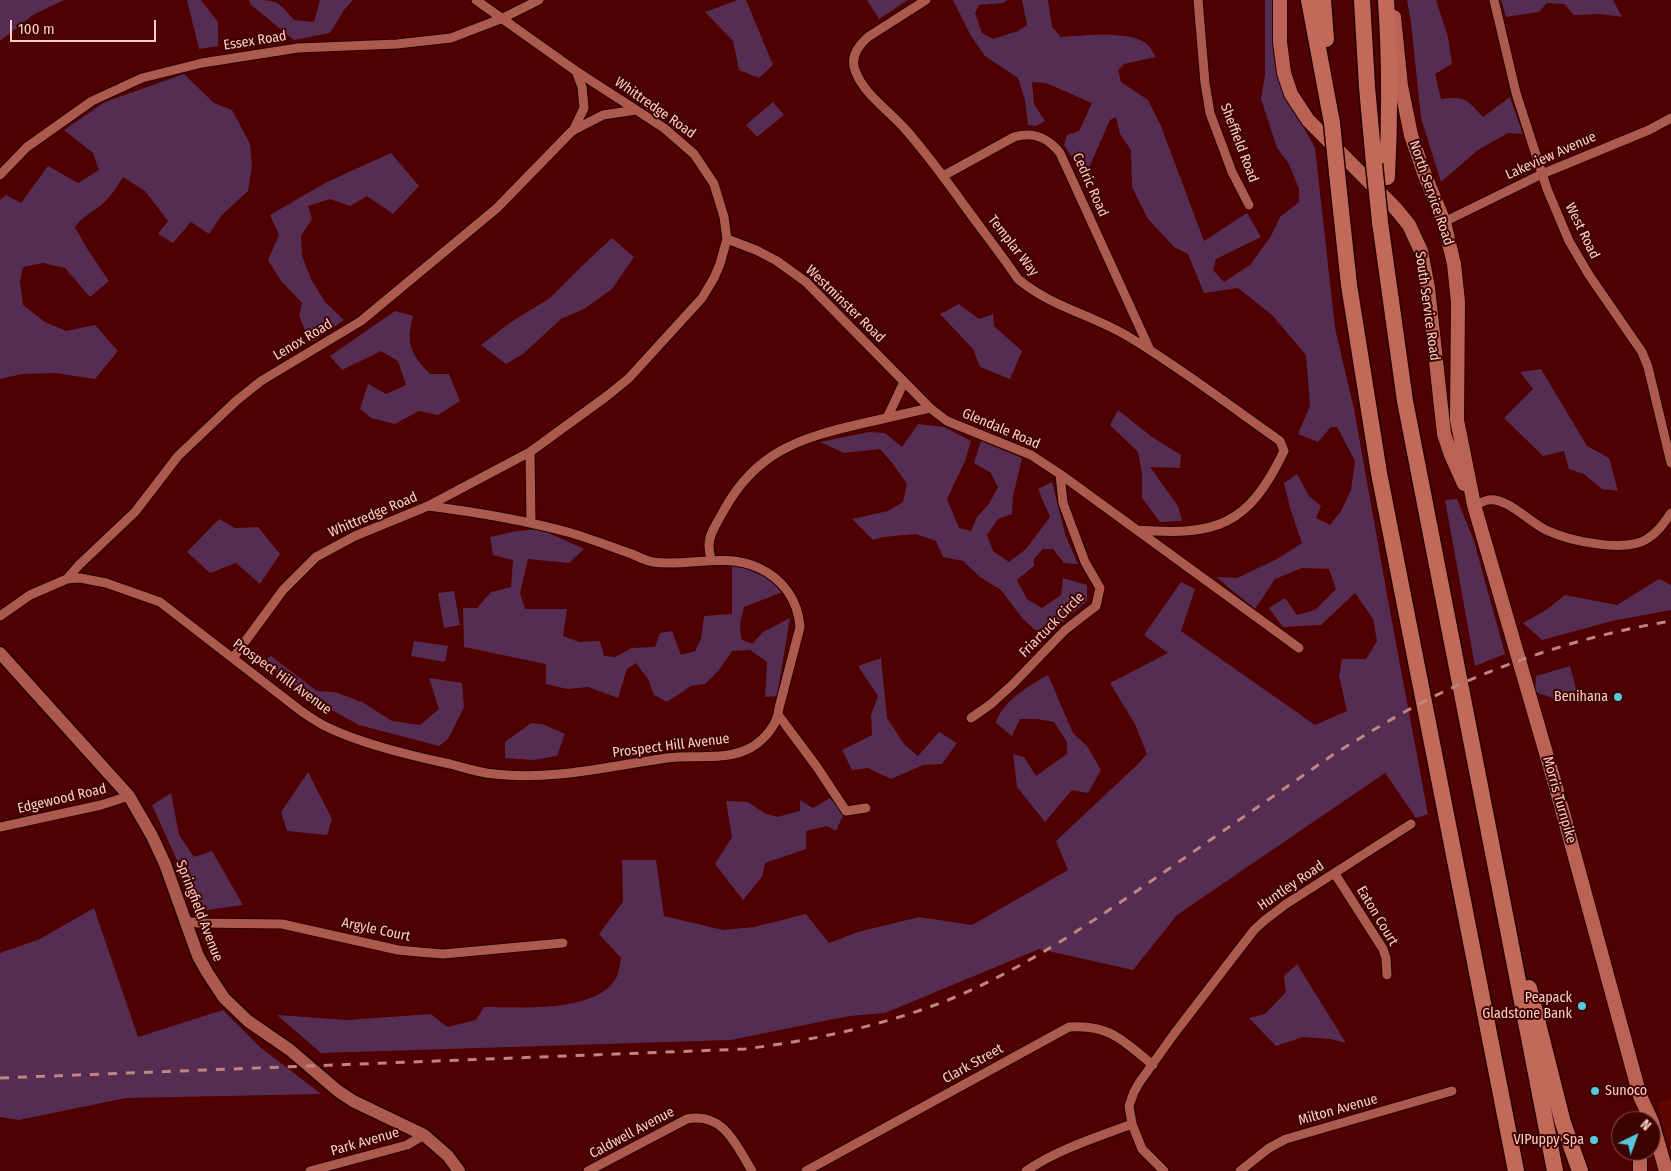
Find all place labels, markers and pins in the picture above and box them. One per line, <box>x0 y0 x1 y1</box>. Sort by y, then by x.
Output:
place label: Benihana <box>1554 689 1608 705</box>
marker: Benihana <box>1612 691 1624 703</box>
place label: Peapack Gladstone Bank <box>1482 990 1572 1022</box>
marker: Peapack Gladstone Bank <box>1576 1000 1588 1012</box>
place label: Sunoco <box>1605 1083 1647 1099</box>
marker: Sunoco <box>1589 1085 1601 1097</box>
place label: VIPuppy Spa <box>1513 1132 1584 1148</box>
marker: VIPuppy Spa <box>1588 1134 1600 1146</box>

